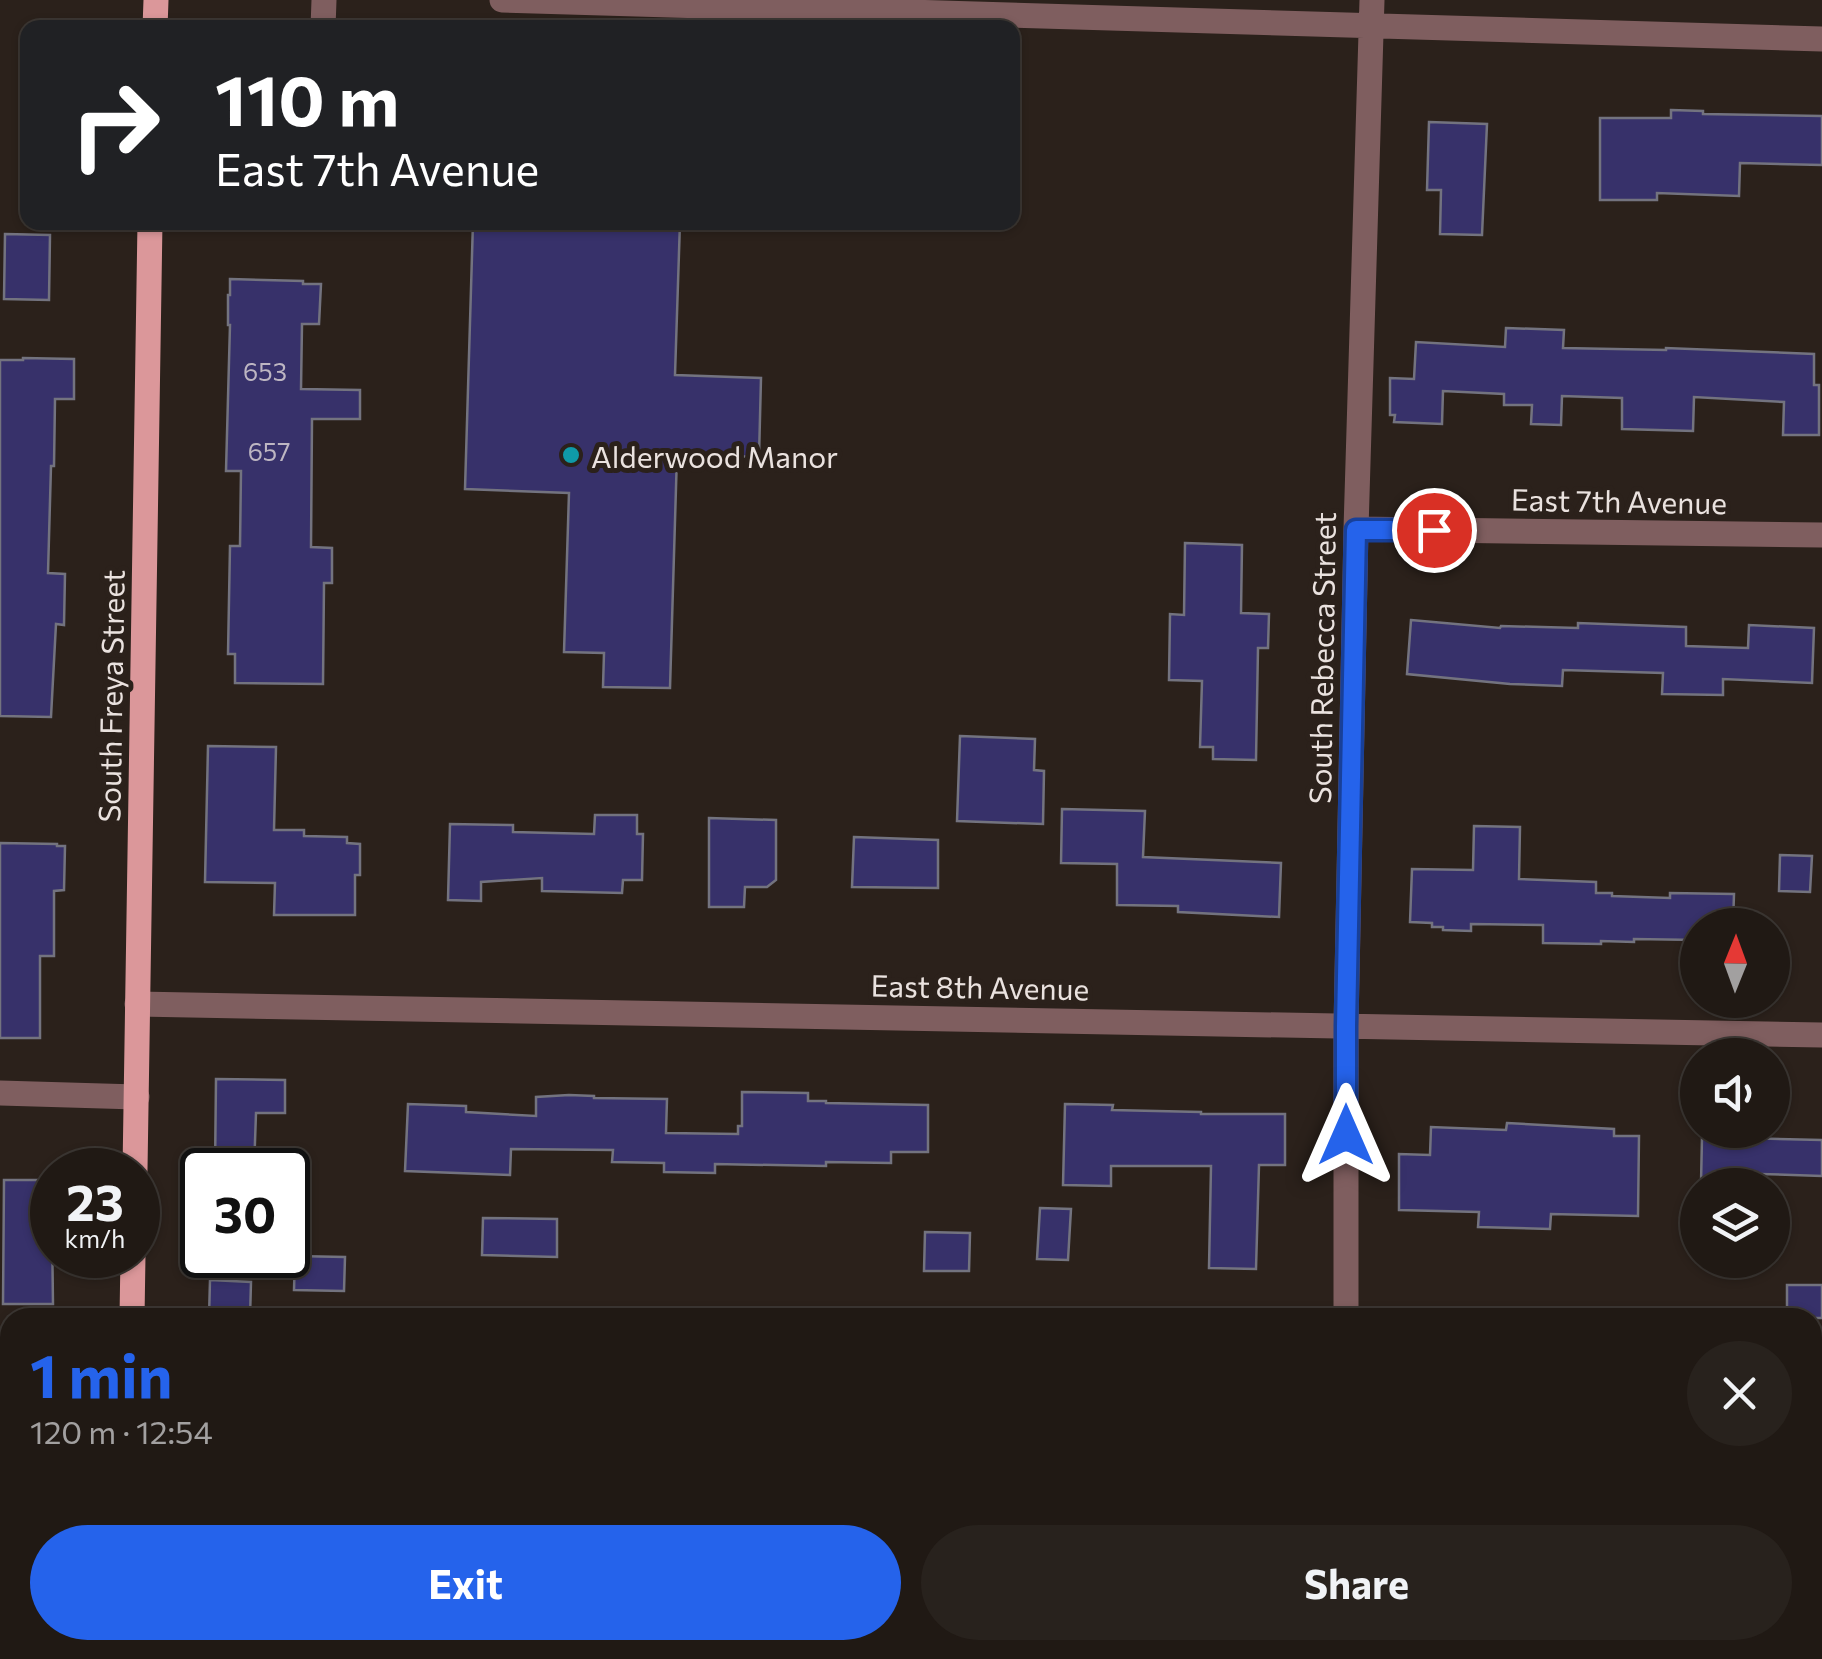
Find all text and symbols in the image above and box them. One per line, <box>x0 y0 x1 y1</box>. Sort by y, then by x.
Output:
text: 110 m <box>215 55 399 140</box>
icon: right <box>50 60 180 190</box>
text: East 7th Avenue <box>215 140 539 195</box>
house number: 653 <box>243 356 287 386</box>
house number: 657 <box>248 436 290 466</box>
place label: Alderwood Manor <box>591 437 838 474</box>
marker: Alderwood Manor <box>560 444 582 466</box>
street label: East 7th Avenue <box>1511 480 1727 520</box>
pin <box>1392 488 1477 573</box>
icon: arrive <box>1407 503 1462 558</box>
street label: South Rebecca Street <box>1300 512 1342 804</box>
street label: South Freya Street <box>89 569 131 823</box>
north arrow <box>1680 908 1790 1018</box>
map controls <box>1680 908 1790 1278</box>
street label: East 8th Avenue <box>870 966 1090 1006</box>
button: sound <box>1680 1038 1790 1148</box>
position arrow <box>1294 1083 1398 1187</box>
speed limit sign: 30 <box>180 1148 310 1278</box>
button: layers <box>1680 1168 1790 1278</box>
text: 23 <box>66 1170 124 1231</box>
text: km/h <box>65 1223 125 1253</box>
text: 1 min <box>30 1337 172 1410</box>
button: close <box>1687 1341 1792 1446</box>
text: 120 m · 12:54 <box>30 1411 213 1451</box>
button: Exit <box>30 1525 901 1640</box>
button: Share <box>921 1525 1792 1640</box>

